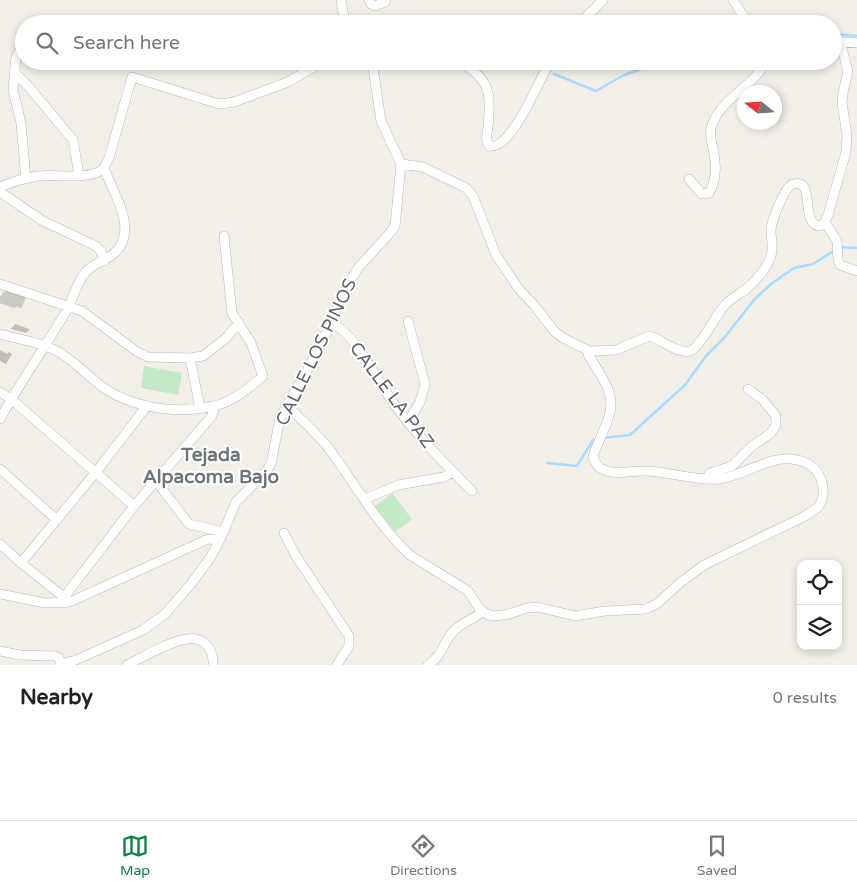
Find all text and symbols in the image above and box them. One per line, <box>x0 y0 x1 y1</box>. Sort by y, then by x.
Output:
search box <box>15 15 842 70</box>
icon: search <box>33 29 61 57</box>
text: Search here <box>73 32 180 54</box>
north arrow <box>737 85 782 130</box>
street label: CALLE LOS PINOS <box>271 275 361 429</box>
street label: CALLE LA PAZ <box>345 338 439 452</box>
district label: Tejada Alpacoma Bajo <box>143 444 279 489</box>
map controls <box>797 560 842 650</box>
button: locate <box>797 560 842 605</box>
button: layers <box>797 605 842 650</box>
text: Nearby <box>20 685 93 710</box>
text: 0 results <box>773 688 837 708</box>
tab: Map <box>120 832 150 879</box>
tab: Directions <box>390 832 457 879</box>
tab: Saved <box>697 832 737 879</box>

